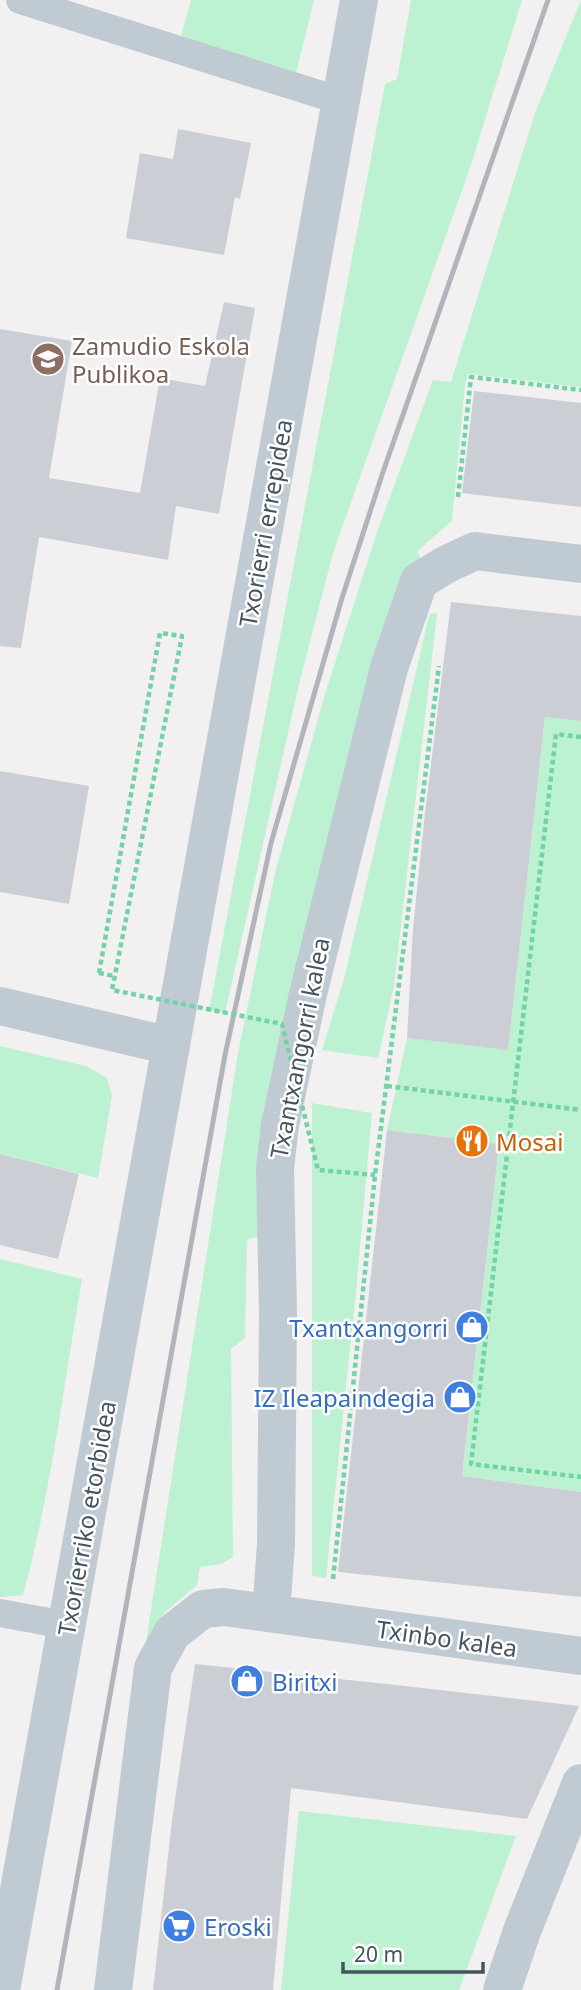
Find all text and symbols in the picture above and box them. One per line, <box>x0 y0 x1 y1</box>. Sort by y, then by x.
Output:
place label: Zamudio Eskola Publikoa <box>72 329 250 390</box>
school or university icon: Zamudio Eskola Publikoa <box>29 340 67 378</box>
street label: Txorierri errepidea <box>230 416 300 630</box>
street label: Txantxangorri kalea <box>261 935 337 1161</box>
restaurant icon: Mosai <box>453 1122 491 1160</box>
place label: Mosai <box>496 1125 563 1158</box>
shop icon: Txantxangorri <box>453 1308 491 1346</box>
place label: Txantxangorri <box>289 1311 448 1344</box>
shop icon: IZ Ileapaindegia <box>441 1378 479 1416</box>
place label: IZ Ileapaindegia <box>254 1381 435 1414</box>
street label: Txorierriko etorbidea <box>49 1398 123 1638</box>
street label: Txinbo kalea <box>375 1612 519 1664</box>
shop icon: Biritxi <box>228 1662 266 1700</box>
place label: Biritxi <box>272 1665 337 1698</box>
supermarket icon: Eroski <box>160 1907 198 1945</box>
place label: Eroski <box>204 1910 272 1943</box>
scale bar <box>343 1930 483 1974</box>
text: 20 m <box>354 1940 403 1968</box>

